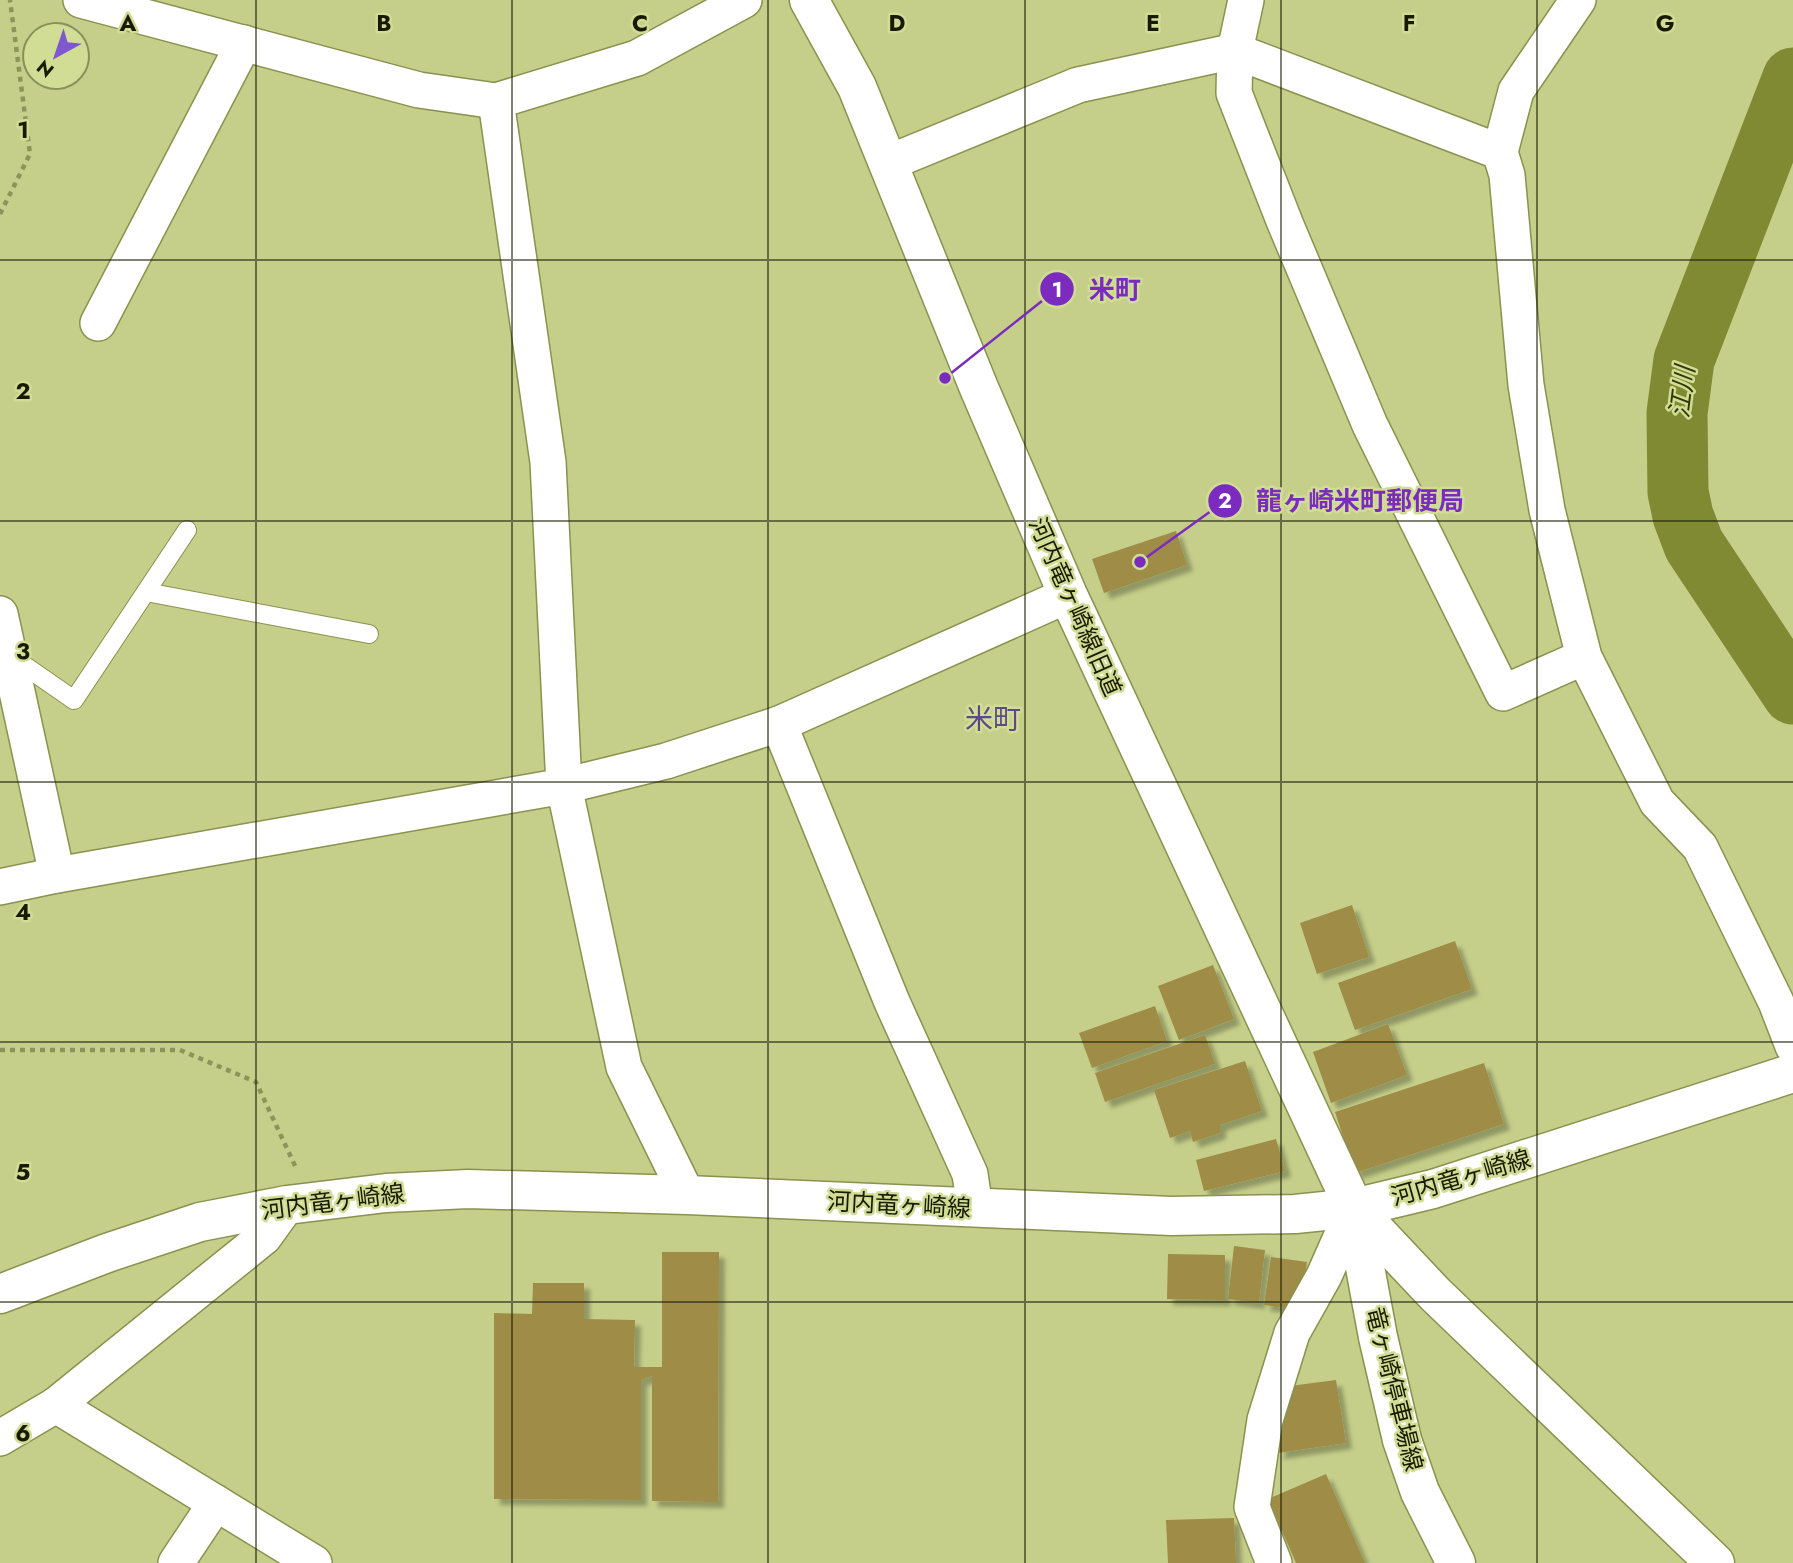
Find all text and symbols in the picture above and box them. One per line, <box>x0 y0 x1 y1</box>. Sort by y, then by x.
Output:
text: A <box>119 6 137 40</box>
text: B <box>376 6 392 40</box>
text: C <box>632 6 648 40</box>
text: D <box>889 6 906 40</box>
text: E <box>1146 6 1160 40</box>
text: F <box>1403 6 1415 40</box>
text: G <box>1656 6 1674 40</box>
north arrow <box>21 21 91 91</box>
text: N <box>31 53 60 84</box>
text: 1 <box>17 113 29 147</box>
callout: 米町 <box>1040 266 1155 313</box>
text: 米町 <box>1089 271 1141 309</box>
text: 1 <box>1052 275 1062 305</box>
water label: 江川 <box>1660 361 1704 420</box>
text: 2 <box>15 374 31 408</box>
callout: 龍ヶ崎米町郵便局 <box>1207 478 1478 525</box>
text: 龍ヶ崎米町郵便局 <box>1256 482 1464 520</box>
text: 2 <box>1218 486 1232 516</box>
street label: 河内竜ヶ崎線旧道 <box>1020 512 1130 702</box>
text: 3 <box>16 634 30 668</box>
district label: 米町 <box>965 699 1021 740</box>
text: 4 <box>15 895 31 929</box>
street label: 河内竜ヶ崎線 <box>1387 1141 1535 1214</box>
text: 5 <box>16 1155 30 1189</box>
street label: 河内竜ヶ崎線 <box>259 1175 407 1228</box>
street label: 河内竜ヶ崎線 <box>826 1183 972 1226</box>
street label: 竜ヶ崎停車場線 <box>1357 1303 1432 1475</box>
text: 6 <box>15 1416 31 1450</box>

